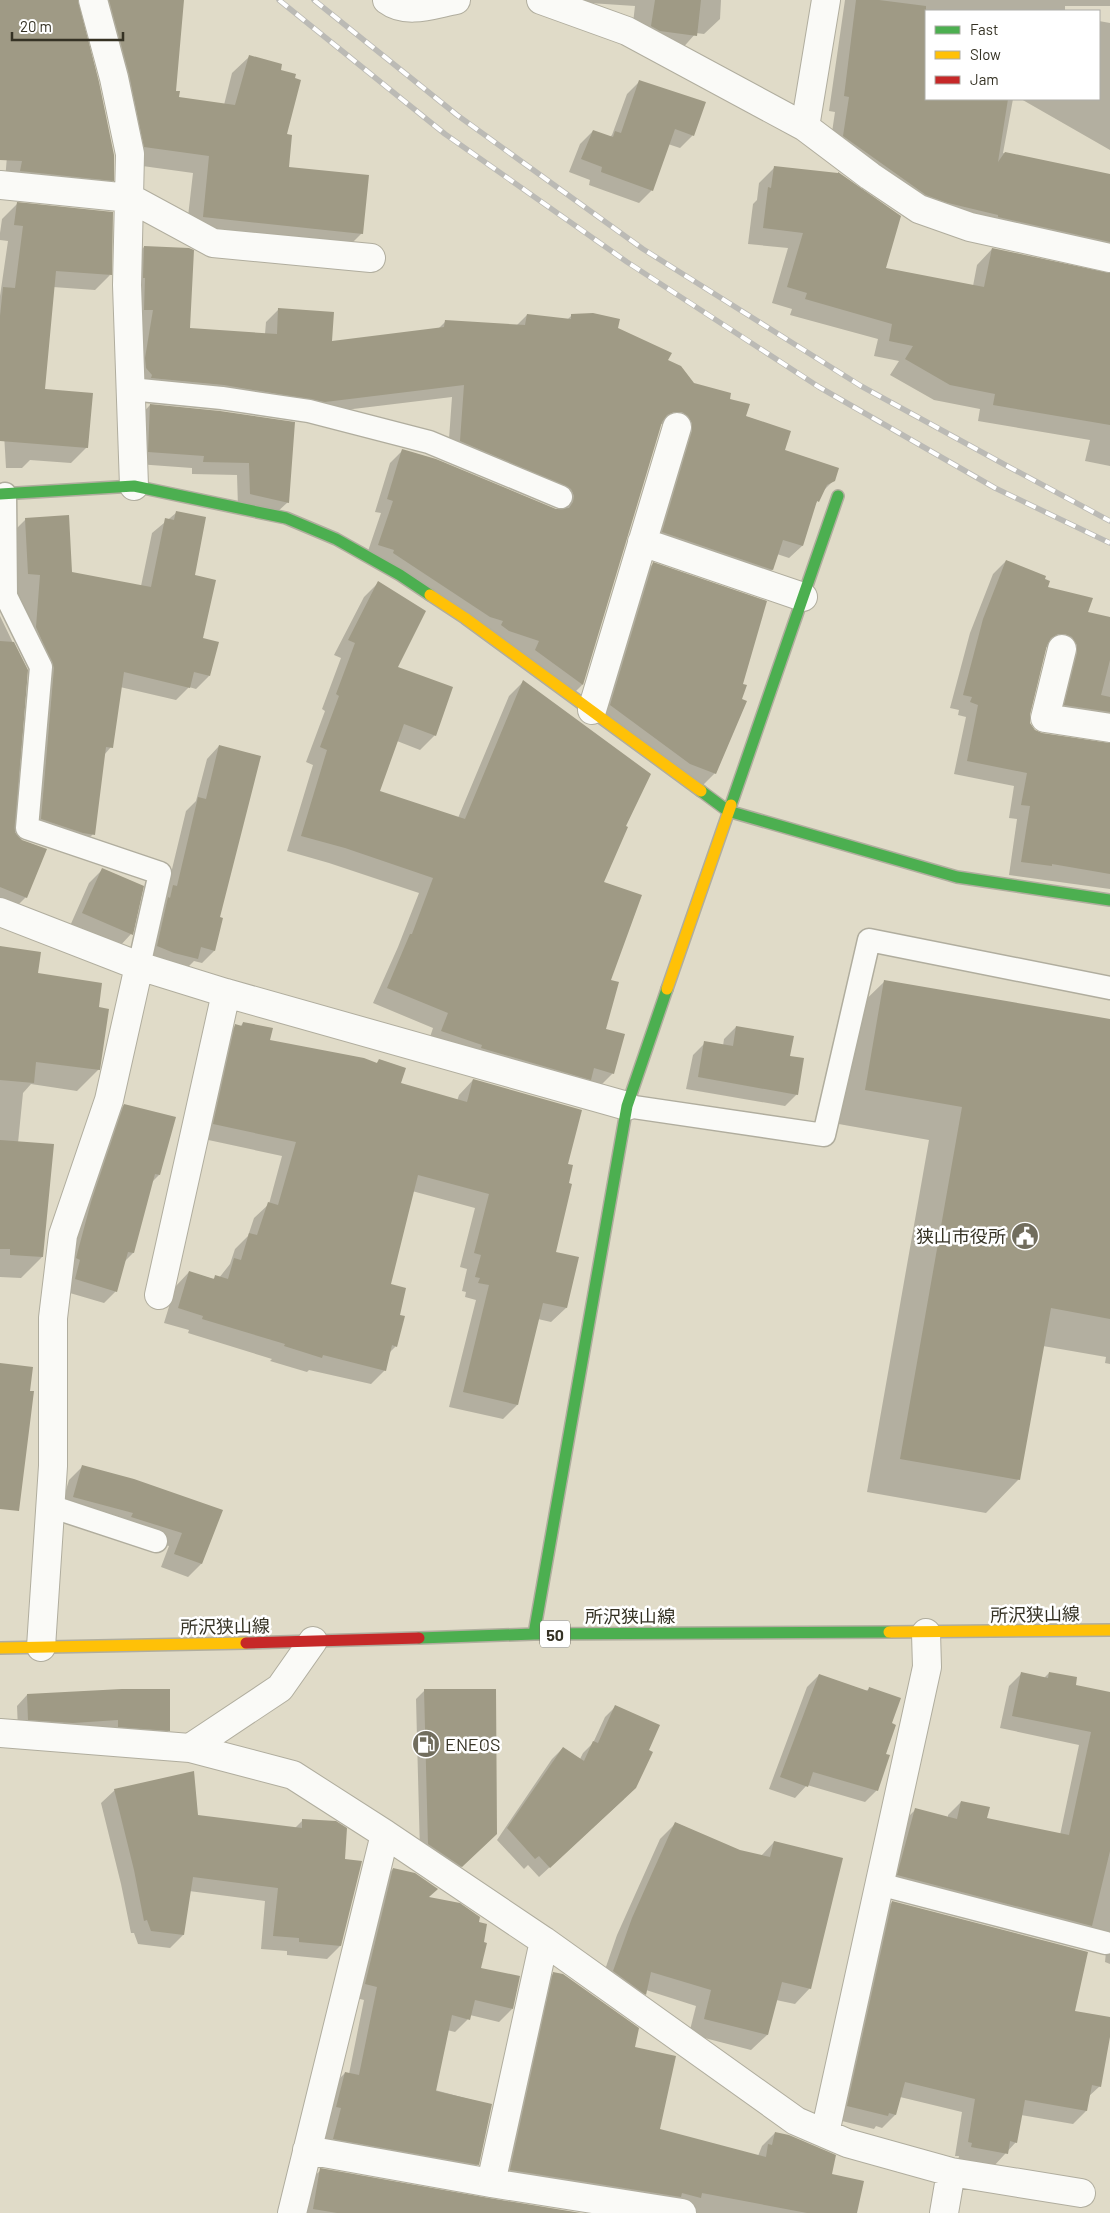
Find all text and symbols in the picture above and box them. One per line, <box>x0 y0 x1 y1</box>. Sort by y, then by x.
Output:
scale bar <box>12 10 124 42</box>
legend <box>925 10 1100 100</box>
text: 20 m <box>20 17 52 35</box>
text: Fast <box>970 20 998 38</box>
text: Slow <box>970 45 1001 63</box>
text: Jam <box>970 70 999 88</box>
public building icon: 狭山市役所 <box>1010 1221 1040 1251</box>
place label: 狭山市役所 <box>916 1225 1006 1247</box>
street label: 所沢狭山線 <box>990 1602 1080 1626</box>
street label: 所沢狭山線 <box>585 1605 675 1627</box>
street label: 所沢狭山線 <box>180 1614 270 1638</box>
road number: 50 <box>540 1620 570 1648</box>
fuel station icon: ENEOS <box>411 1729 441 1759</box>
place label: ENEOS <box>445 1733 500 1755</box>

